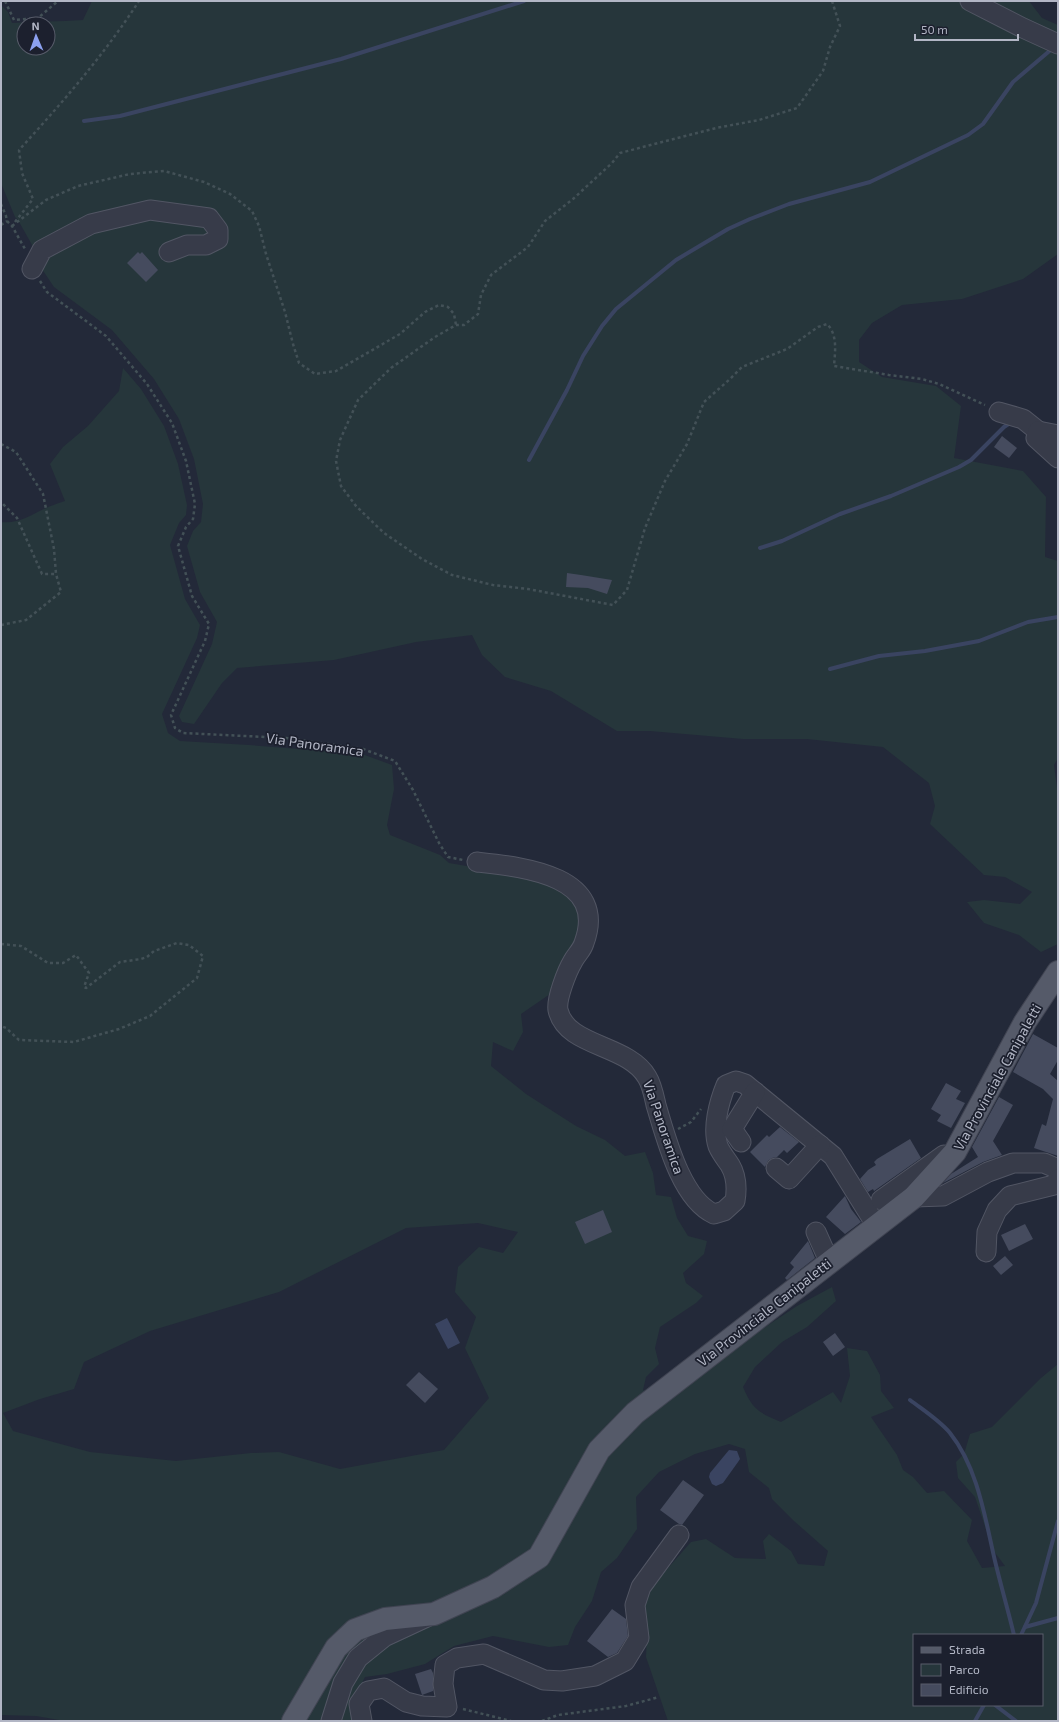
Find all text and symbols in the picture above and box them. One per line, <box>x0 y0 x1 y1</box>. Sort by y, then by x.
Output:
north arrow <box>16 16 56 56</box>
scale bar <box>915 16 1018 42</box>
text: N <box>31 19 40 32</box>
text: 50 m <box>921 22 948 36</box>
street label: Via Panoramica <box>265 729 365 759</box>
street label: Via Provinciale Canipaletti <box>950 1001 1044 1153</box>
street label: Via Panoramica <box>640 1078 688 1176</box>
street label: Via Provinciale Canipaletti <box>694 1254 834 1370</box>
legend <box>913 1634 1043 1706</box>
text: Strada <box>949 1642 985 1656</box>
text: Parco <box>949 1662 980 1676</box>
text: Edificio <box>949 1682 989 1696</box>

